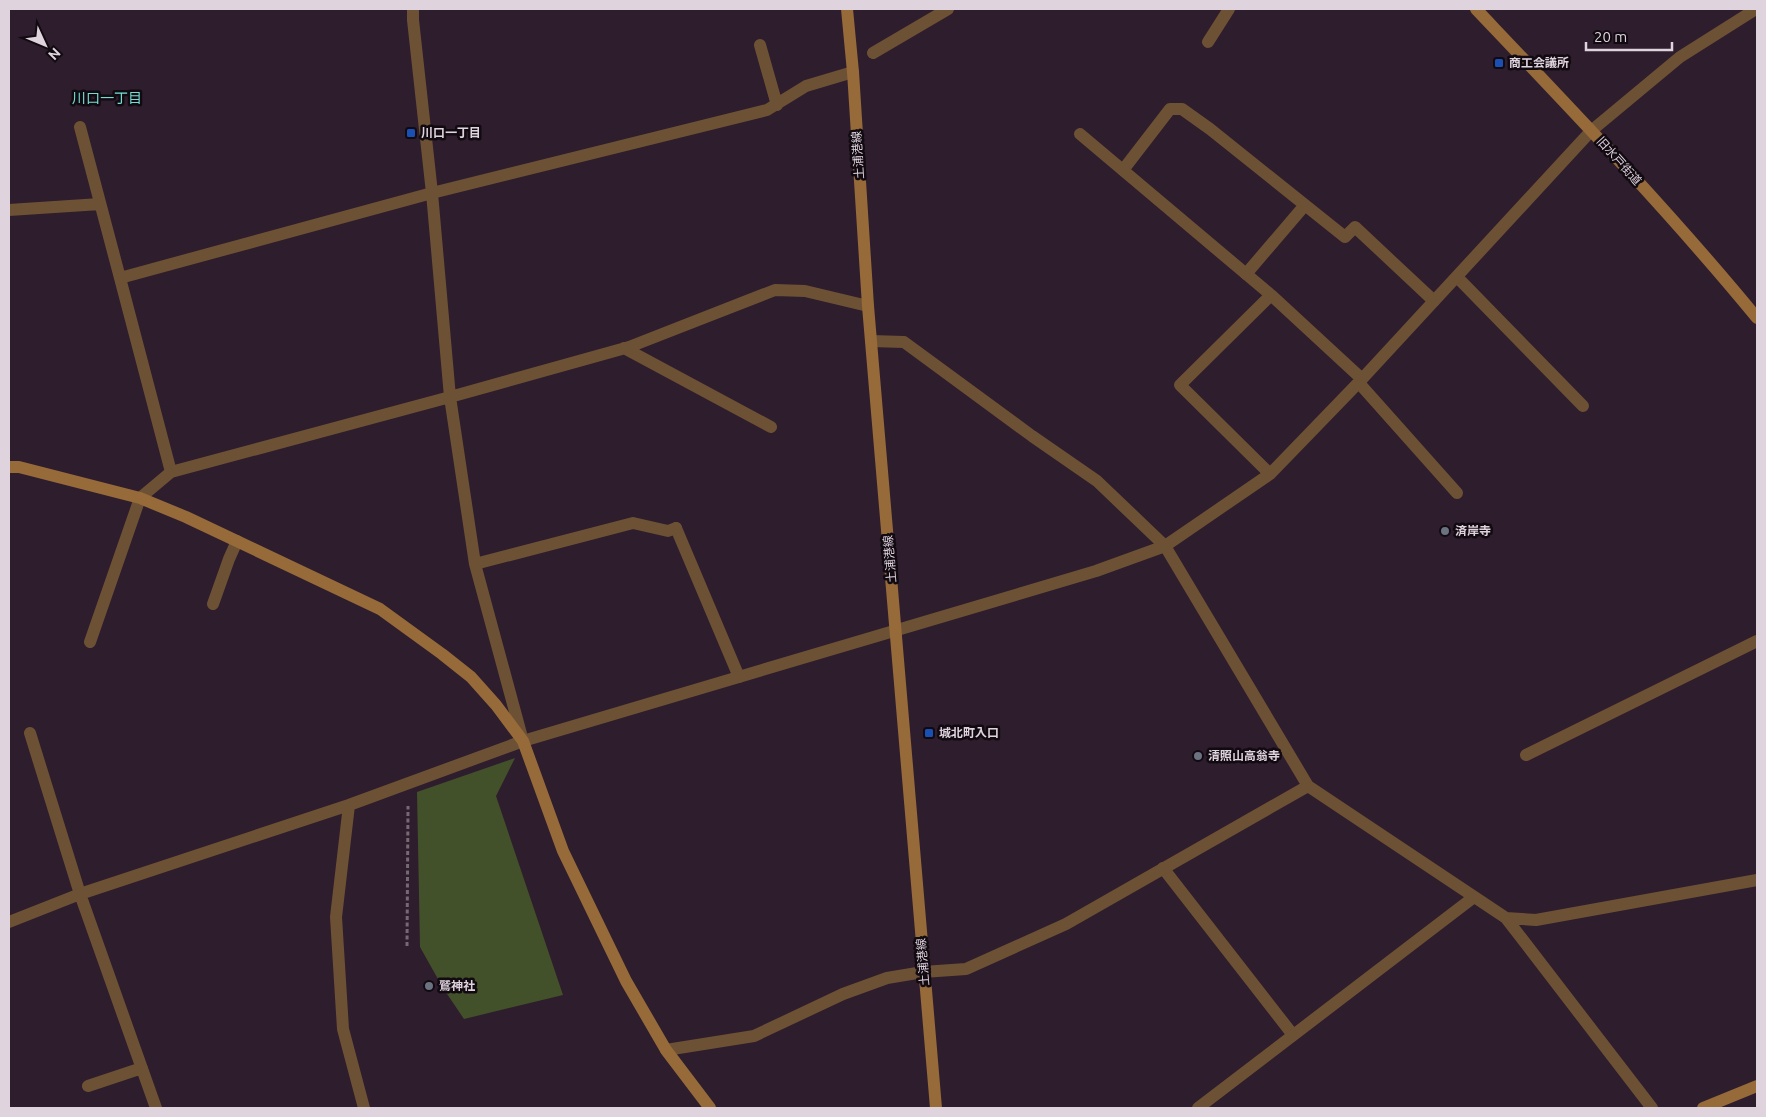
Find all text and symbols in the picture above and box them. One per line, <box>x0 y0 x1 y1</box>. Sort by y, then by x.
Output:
north arrow <box>20 20 70 70</box>
scale bar <box>1586 20 1672 52</box>
text: 20 m <box>1594 28 1627 45</box>
text: N <box>45 45 64 63</box>
place label: 商工会議所 <box>1509 56 1569 69</box>
marker: 商工会議所 <box>1493 57 1505 69</box>
district label: 川口一丁目 <box>72 90 142 106</box>
place label: 川口一丁目 <box>421 126 481 139</box>
marker: 川口一丁目 <box>405 127 417 139</box>
street label: 土浦港線 <box>849 131 866 179</box>
street label: 旧水戸街道 <box>1594 134 1644 187</box>
place label: 済岸寺 <box>1455 524 1491 537</box>
marker: 済岸寺 <box>1439 525 1451 537</box>
street label: 土浦港線 <box>881 535 898 584</box>
place label: 城北町入口 <box>939 726 999 739</box>
marker: 城北町入口 <box>923 727 935 739</box>
place label: 清照山高翁寺 <box>1208 749 1280 762</box>
marker: 清照山高翁寺 <box>1192 750 1204 762</box>
street label: 土浦港線 <box>914 938 931 987</box>
place label: 鷲神社 <box>439 979 475 992</box>
marker: 鷲神社 <box>423 980 435 992</box>

